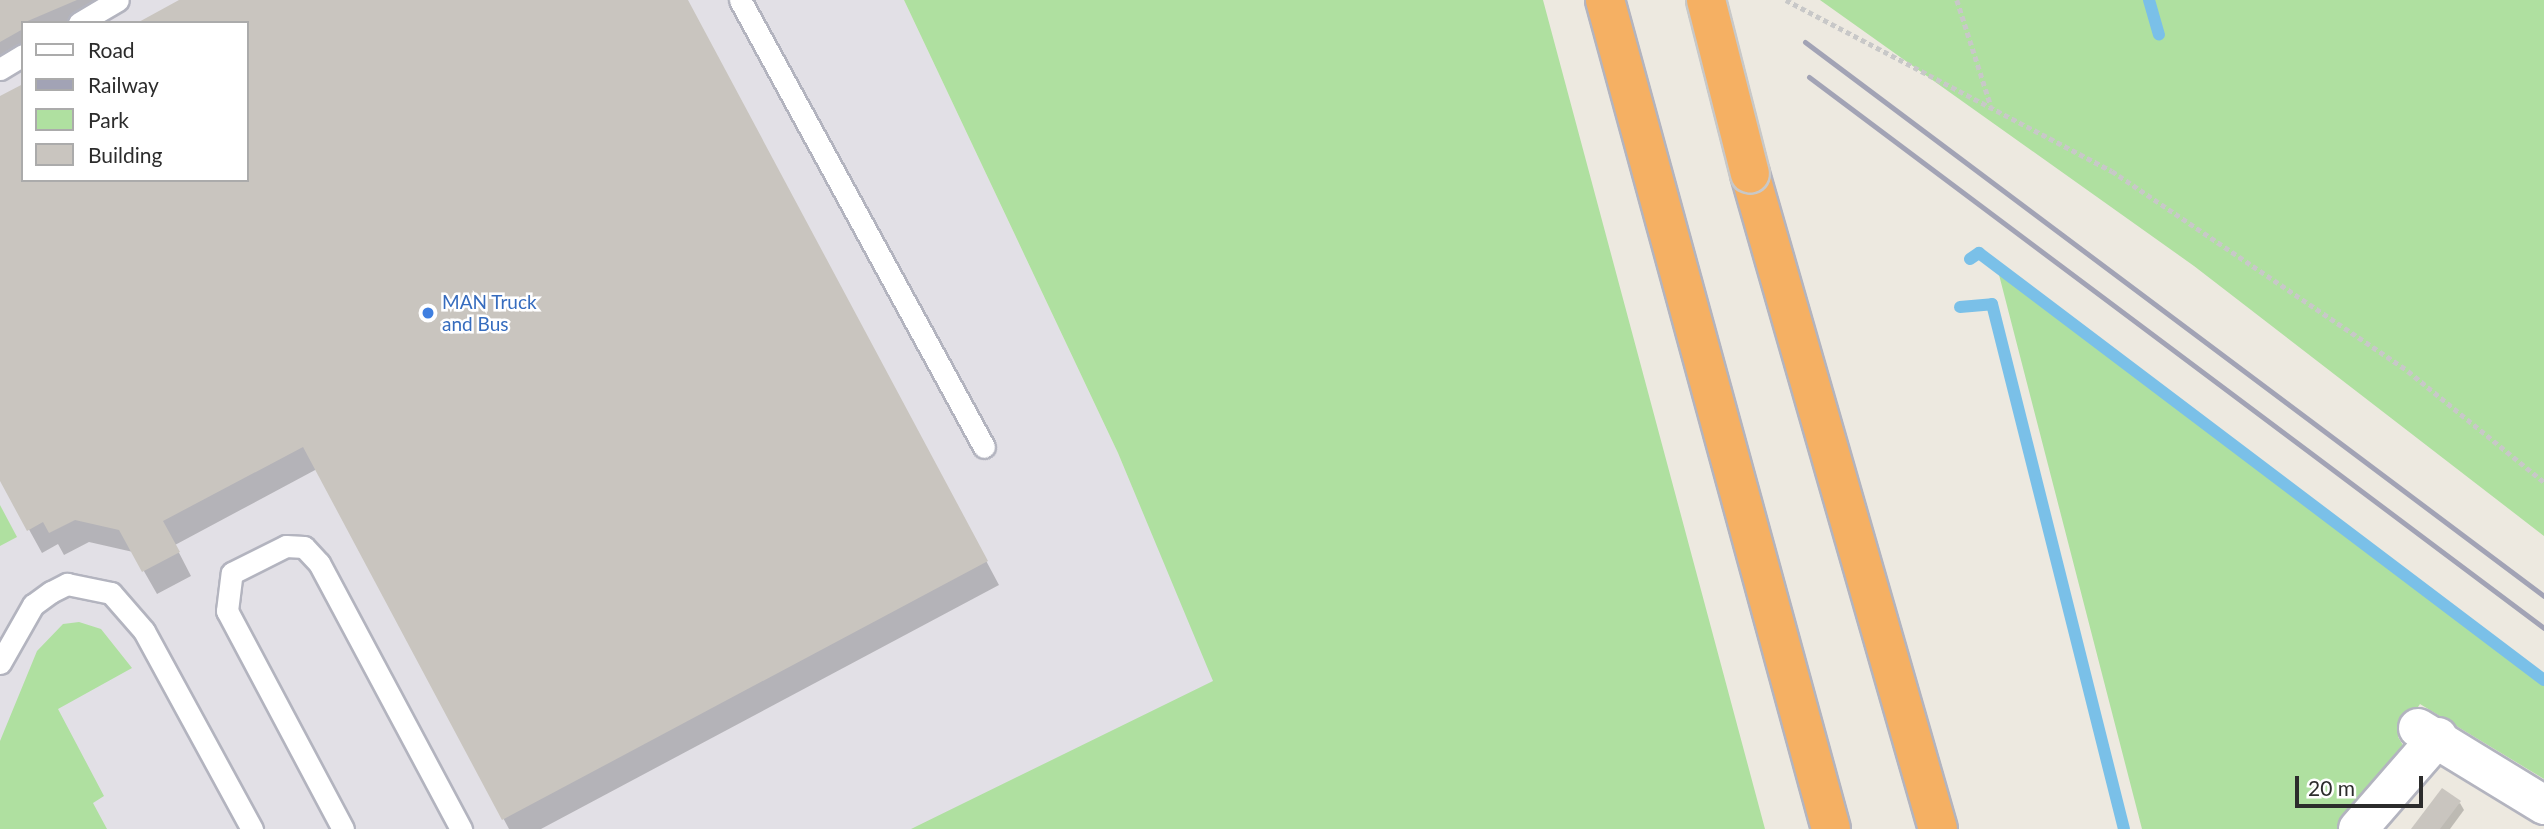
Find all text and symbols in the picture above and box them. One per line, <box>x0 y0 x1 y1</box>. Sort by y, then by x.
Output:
legend <box>21 21 248 182</box>
text: Road <box>88 37 135 62</box>
text: Railway <box>88 72 159 97</box>
text: Park <box>88 107 129 132</box>
text: Building <box>88 142 163 167</box>
place label: MAN Truck and Bus <box>442 291 537 335</box>
marker: MAN Truck and Bus <box>420 305 436 321</box>
scale bar <box>2299 762 2427 806</box>
text: 20 m <box>2308 775 2355 800</box>

